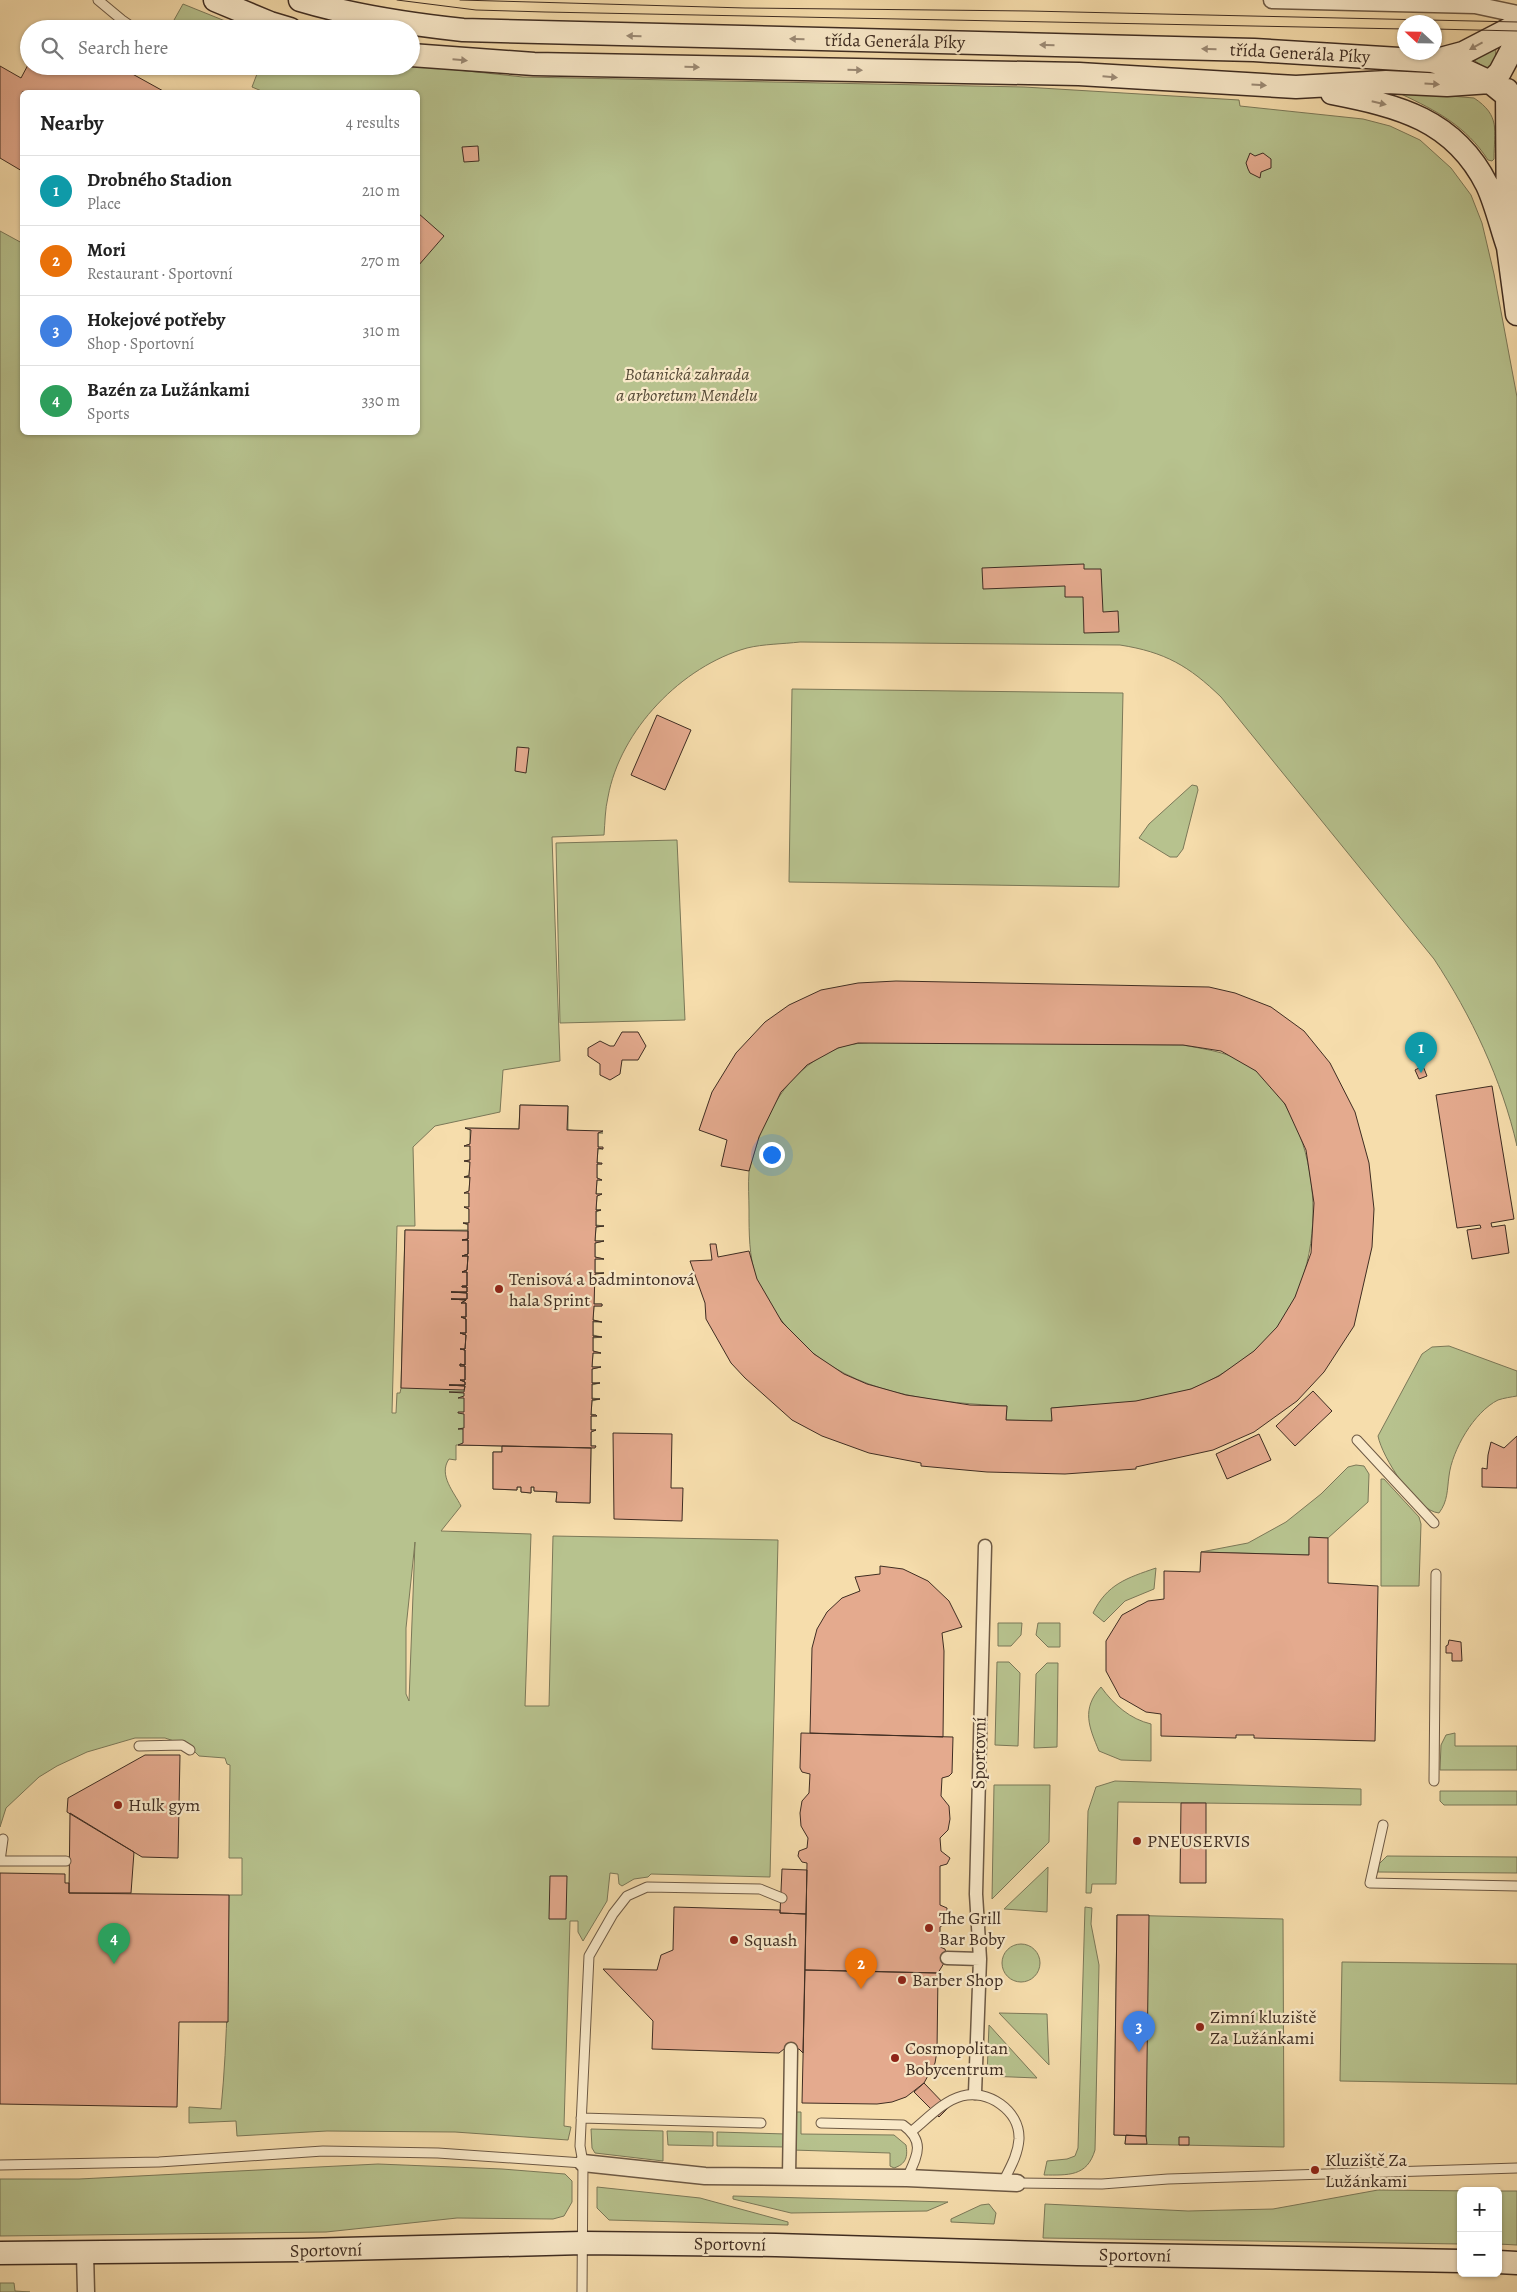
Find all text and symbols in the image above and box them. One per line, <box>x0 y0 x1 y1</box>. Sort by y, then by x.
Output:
north arrow <box>1397 15 1442 60</box>
search box <box>20 20 420 75</box>
street label: třída Generála Píky <box>825 28 966 54</box>
one-way arrow <box>626 31 642 39</box>
icon: search <box>38 34 66 62</box>
text: Search here <box>78 35 168 61</box>
one-way arrow <box>788 35 804 43</box>
street label: třída Generála Píky <box>1229 37 1372 69</box>
one-way arrow <box>1038 41 1054 49</box>
one-way arrow <box>1469 41 1482 50</box>
one-way arrow <box>1201 44 1217 52</box>
one-way arrow <box>452 56 468 64</box>
one-way arrow <box>684 63 700 71</box>
one-way arrow <box>847 66 863 74</box>
one-way arrow <box>1102 73 1118 81</box>
one-way arrow <box>1425 80 1441 88</box>
one-way arrow <box>1251 81 1267 89</box>
one-way arrow <box>1371 99 1386 107</box>
text: Nearby <box>40 109 103 137</box>
text: 4 results <box>346 112 400 134</box>
text: Drobného Stadion <box>87 167 232 193</box>
text: 1 <box>53 180 59 202</box>
text: 210 m <box>362 180 400 202</box>
text: Place <box>87 193 121 215</box>
text: Mori <box>87 237 126 263</box>
text: 2 <box>52 250 60 272</box>
text: 270 m <box>361 250 400 272</box>
text: Restaurant · Sportovní <box>87 263 233 285</box>
text: Hokejové potřeby <box>87 307 225 333</box>
text: 3 <box>53 320 59 342</box>
text: 310 m <box>363 320 400 342</box>
text: Shop · Sportovní <box>87 333 194 355</box>
park label: Botanická zahrada a arboretum Mendelu <box>616 362 758 407</box>
text: Bazén za Lužánkami <box>87 377 250 403</box>
text: 4 <box>52 390 60 412</box>
text: 330 m <box>362 390 400 412</box>
text: Sports <box>87 403 130 425</box>
pin: 1 <box>1405 1032 1437 1073</box>
your location <box>759 1142 785 1168</box>
place label: Tenisová a badmintonová hala Sprint <box>509 1267 696 1312</box>
marker: Tenisová a badmintonová hala Sprint <box>493 1283 505 1295</box>
street label: Sportovní <box>966 1717 992 1789</box>
place label: Hulk gym <box>128 1793 200 1817</box>
marker: Hulk gym <box>112 1799 124 1811</box>
place label: PNEUSERVIS <box>1147 1829 1250 1853</box>
marker: PNEUSERVIS <box>1131 1835 1143 1847</box>
place label: The Grill Bar Boby <box>939 1906 1006 1951</box>
marker: The Grill Bar Boby <box>923 1922 935 1934</box>
pin: 4 <box>98 1923 130 1964</box>
place label: Squash <box>744 1928 798 1952</box>
marker: Squash <box>728 1934 740 1946</box>
pin: 2 <box>845 1948 877 1989</box>
place label: Barber Shop <box>912 1968 1003 1992</box>
marker: Barber Shop <box>896 1974 908 1986</box>
place label: Zimní kluziště Za Lužánkami <box>1210 2005 1316 2050</box>
pin: 3 <box>1123 2011 1155 2052</box>
marker: Zimní kluziště Za Lužánkami <box>1194 2021 1206 2033</box>
place label: Cosmopolitan Bobycentrum <box>905 2036 1008 2081</box>
marker: Cosmopolitan Bobycentrum <box>889 2052 901 2064</box>
place label: Kluziště Za Lužánkami <box>1325 2148 1408 2193</box>
marker: Kluziště Za Lužánkami <box>1309 2164 1321 2176</box>
map controls <box>1457 2187 1502 2277</box>
button: + <box>1457 2187 1502 2232</box>
street label: Sportovní <box>694 2231 766 2257</box>
button: − <box>1457 2232 1502 2277</box>
street label: Sportovní <box>290 2237 362 2263</box>
street label: Sportovní <box>1099 2242 1171 2268</box>

